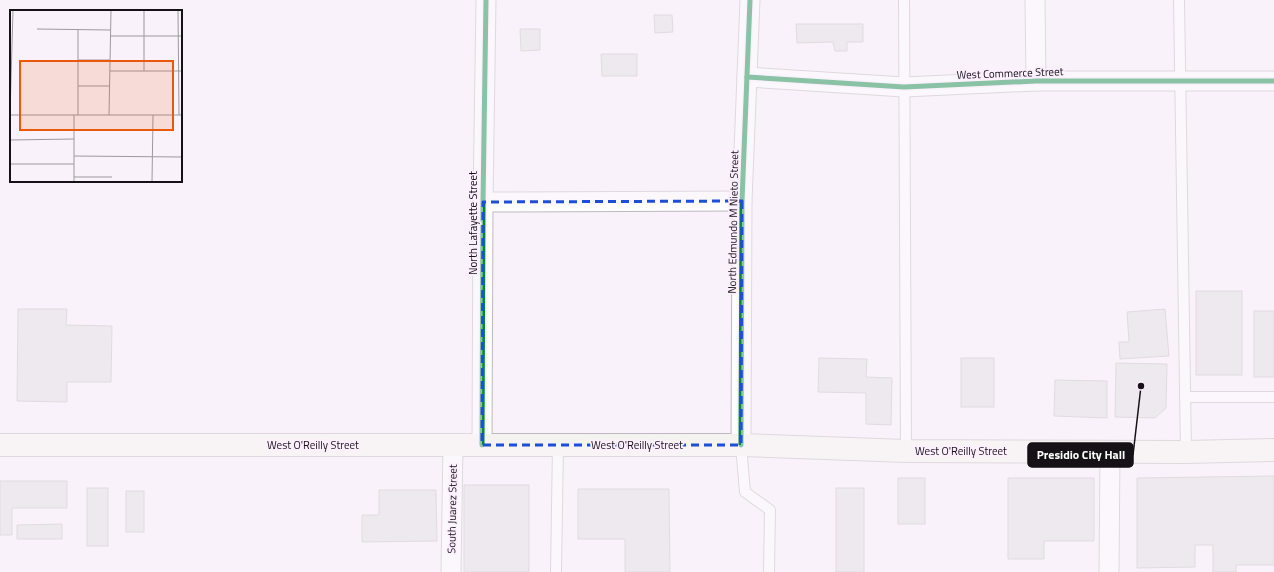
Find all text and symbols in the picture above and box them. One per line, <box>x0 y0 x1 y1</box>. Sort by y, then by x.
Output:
inset map <box>10 10 182 182</box>
street label: West Commerce Street <box>956 63 1064 83</box>
street label: North Edmundo M Nieto Street <box>724 150 742 294</box>
street label: North Lafayette Street <box>465 171 481 275</box>
street label: West O'Reilly Street <box>267 437 359 453</box>
street label: West O'Reilly Street <box>591 437 683 453</box>
street label: West O'Reilly Street <box>915 443 1007 459</box>
callout: Presidio City Hall <box>1028 443 1133 467</box>
text: Presidio City Hall <box>1037 445 1125 464</box>
street label: South Juarez Street <box>443 464 461 554</box>

